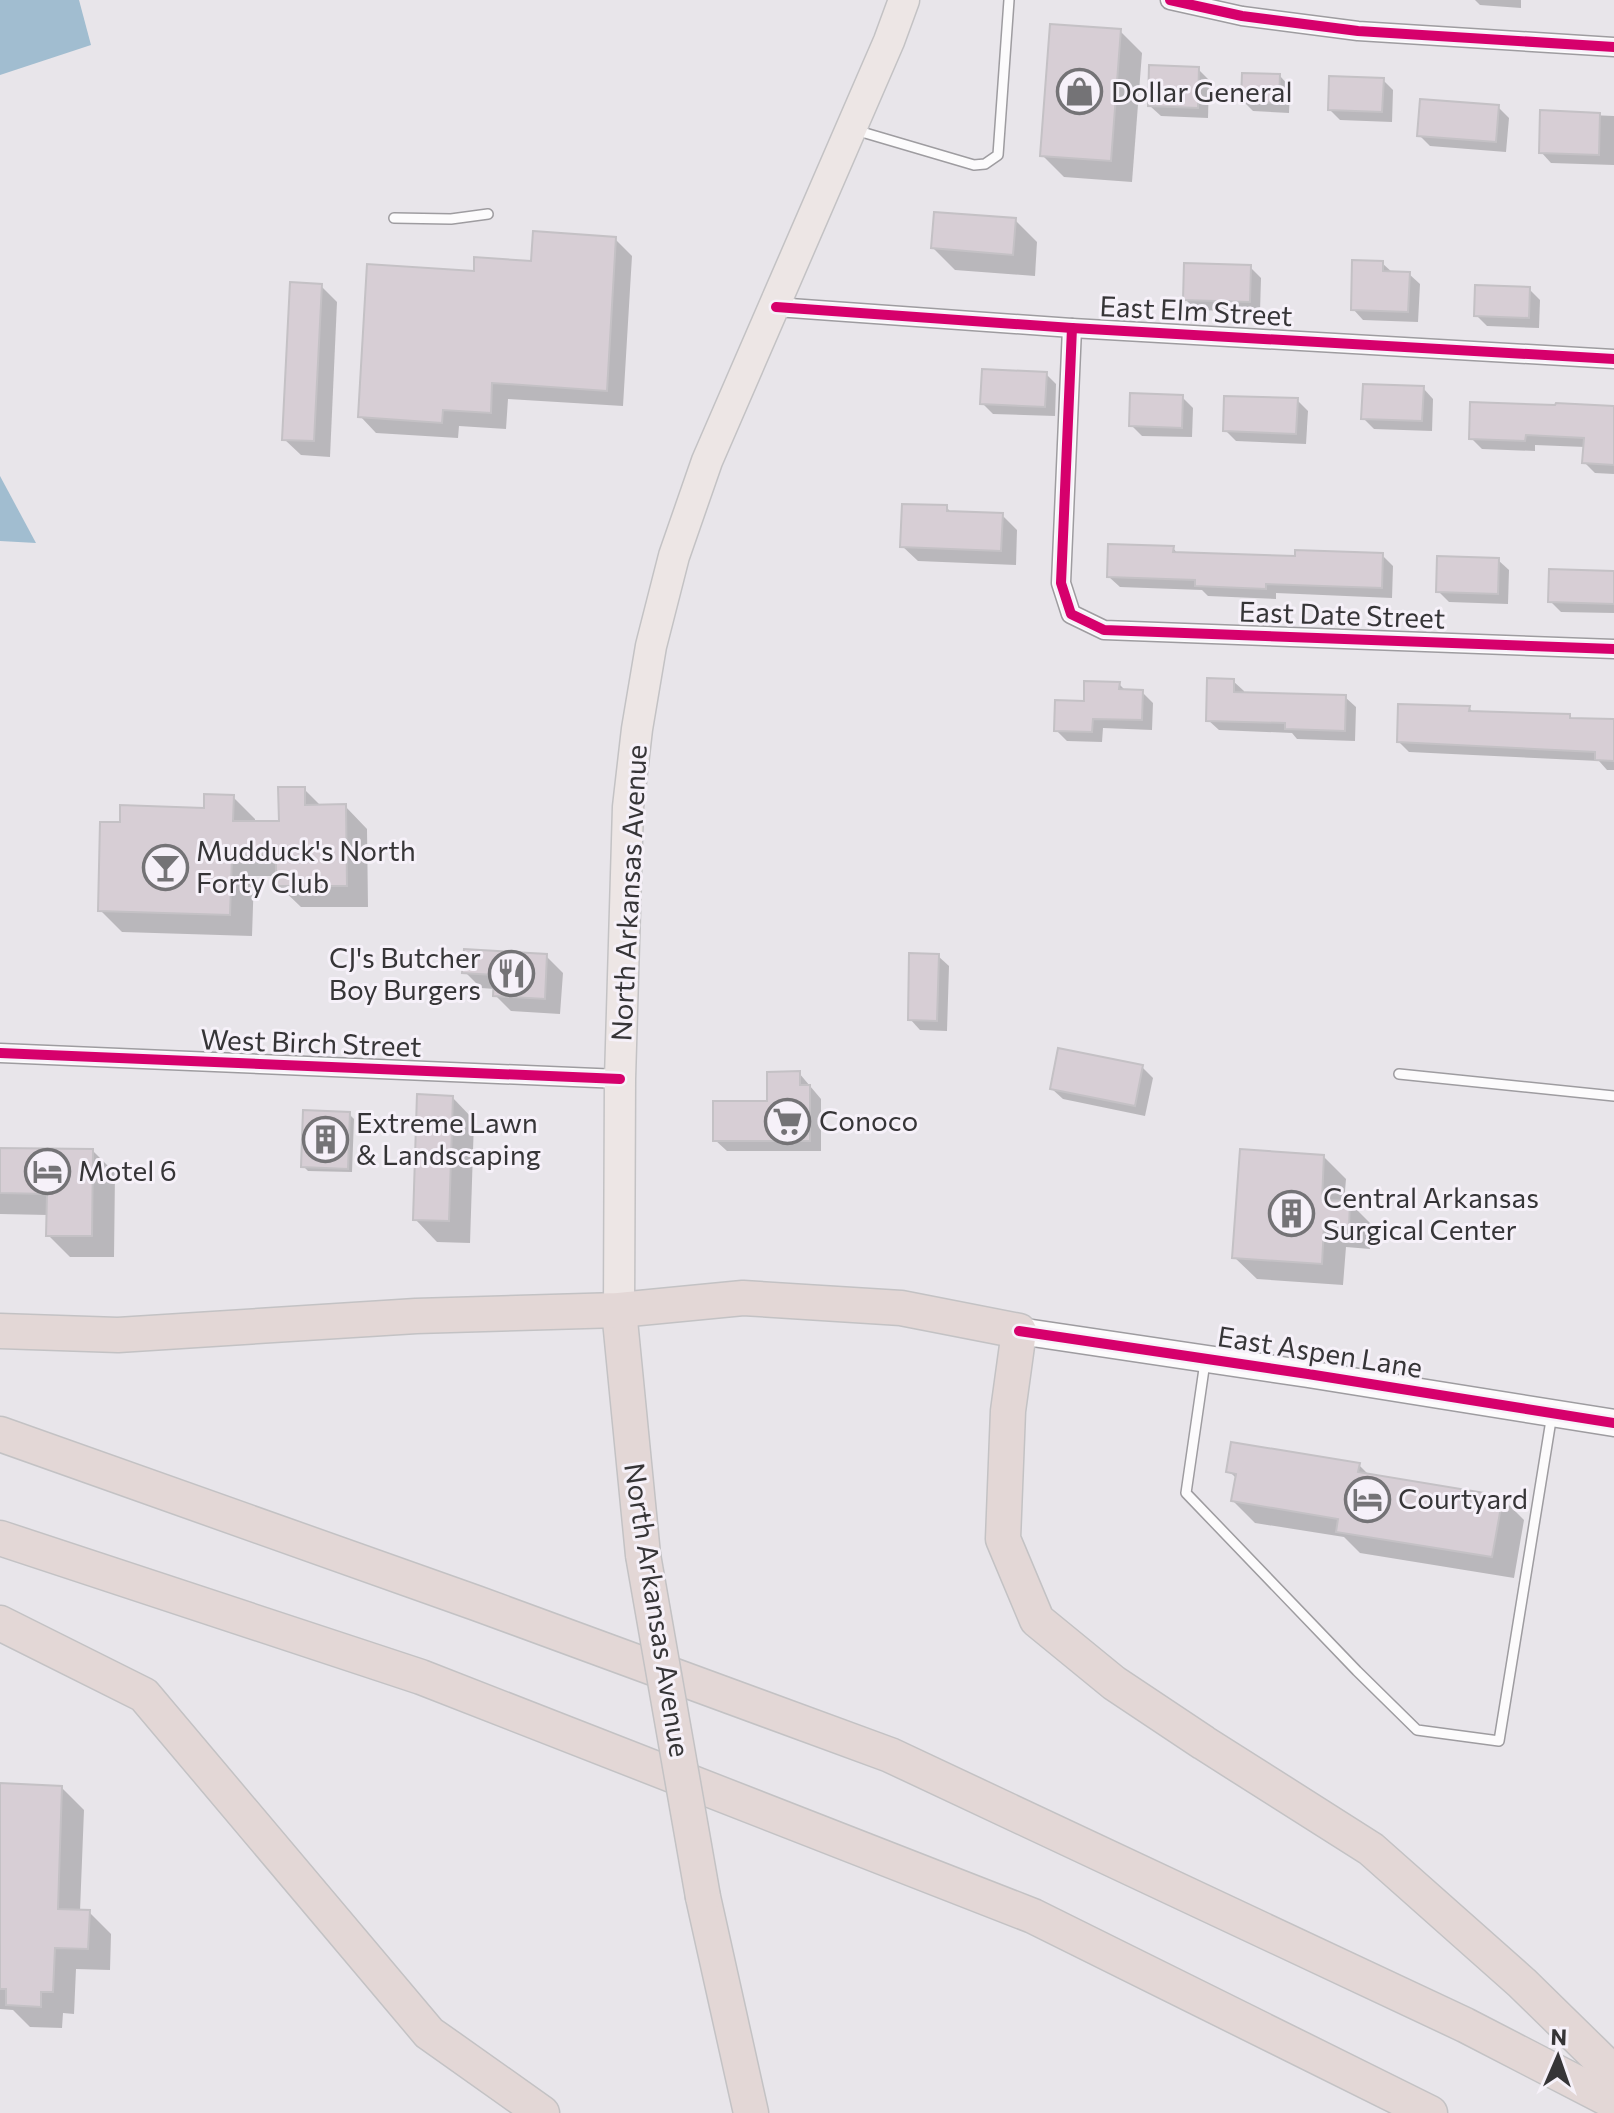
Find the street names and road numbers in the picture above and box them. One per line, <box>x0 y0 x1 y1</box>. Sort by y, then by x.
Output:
street label: East Elm Street <box>1099 288 1294 332</box>
street label: East Date Street <box>1238 593 1446 635</box>
street label: North Arkansas Avenue <box>603 744 653 1042</box>
street label: West Birch Street <box>200 1021 422 1063</box>
street label: East Aspen Lane <box>1215 1318 1425 1384</box>
street label: North Arkansas Avenue <box>618 1460 698 1759</box>

